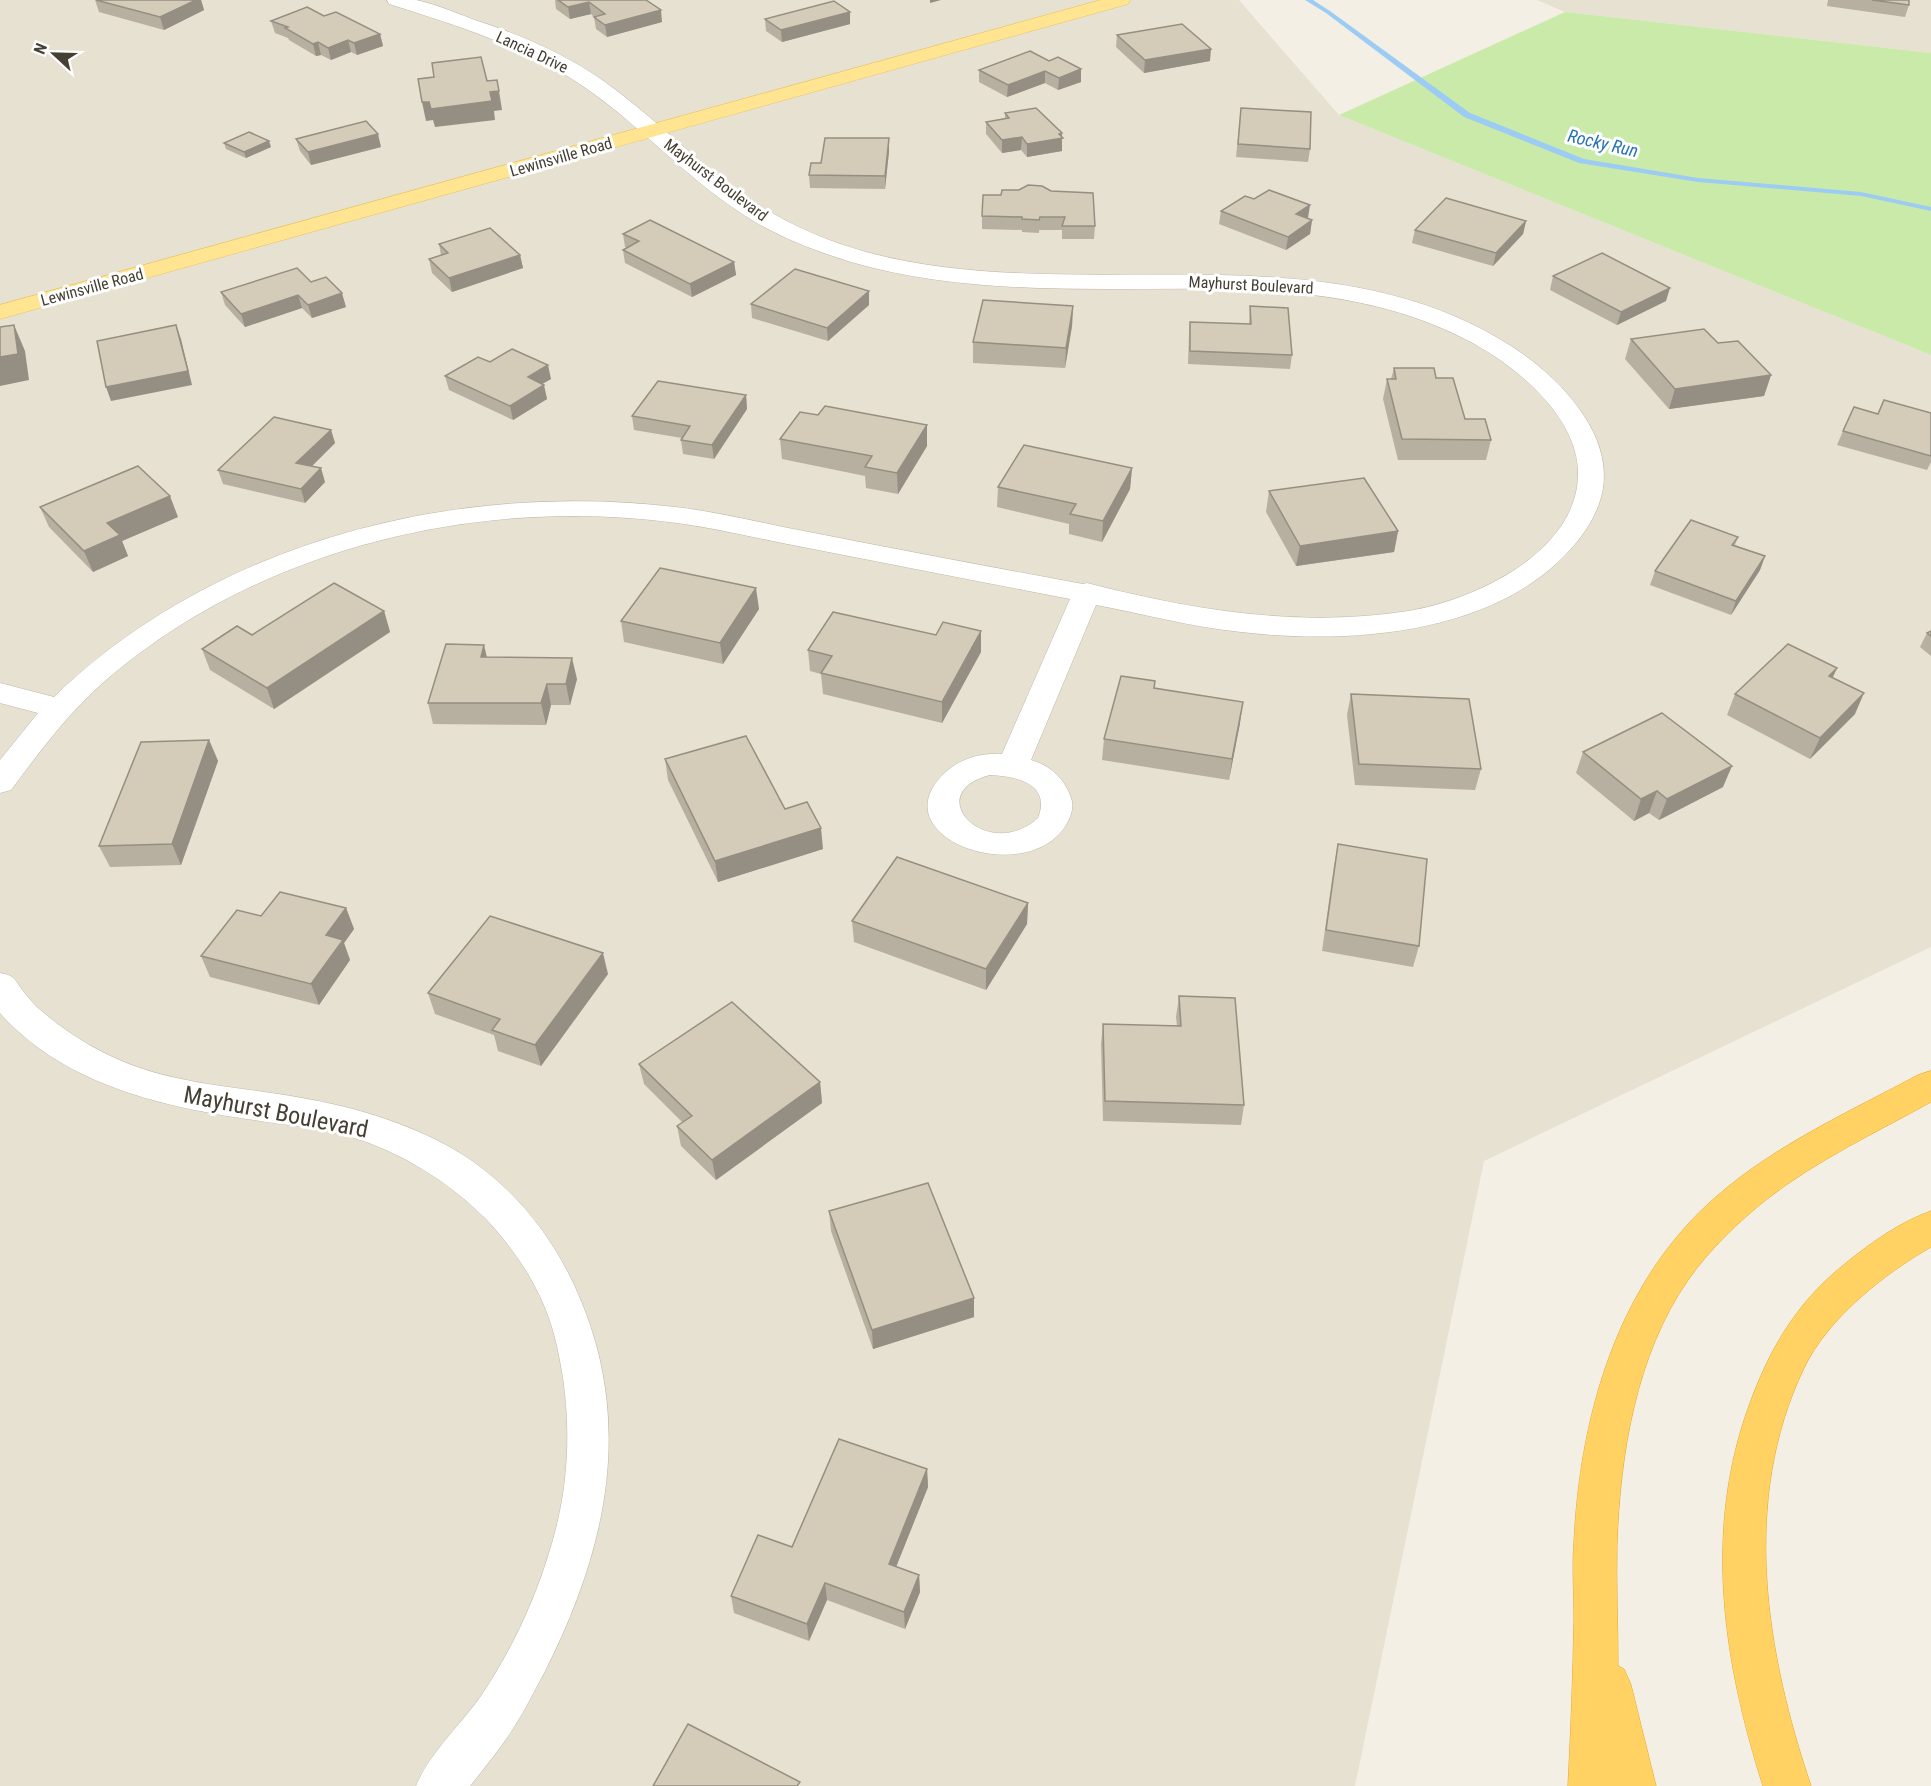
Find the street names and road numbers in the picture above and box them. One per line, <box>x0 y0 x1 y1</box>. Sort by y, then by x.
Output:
street label: Lancia Drive <box>493 27 571 77</box>
street label: Lewinsville Road <box>508 133 614 181</box>
street label: Mayhurst Boulevard <box>660 135 772 225</box>
street label: Lewinsville Road <box>39 264 145 310</box>
street label: Mayhurst Boulevard <box>1188 272 1314 298</box>
street label: Mayhurst Boulevard <box>181 1080 371 1144</box>

